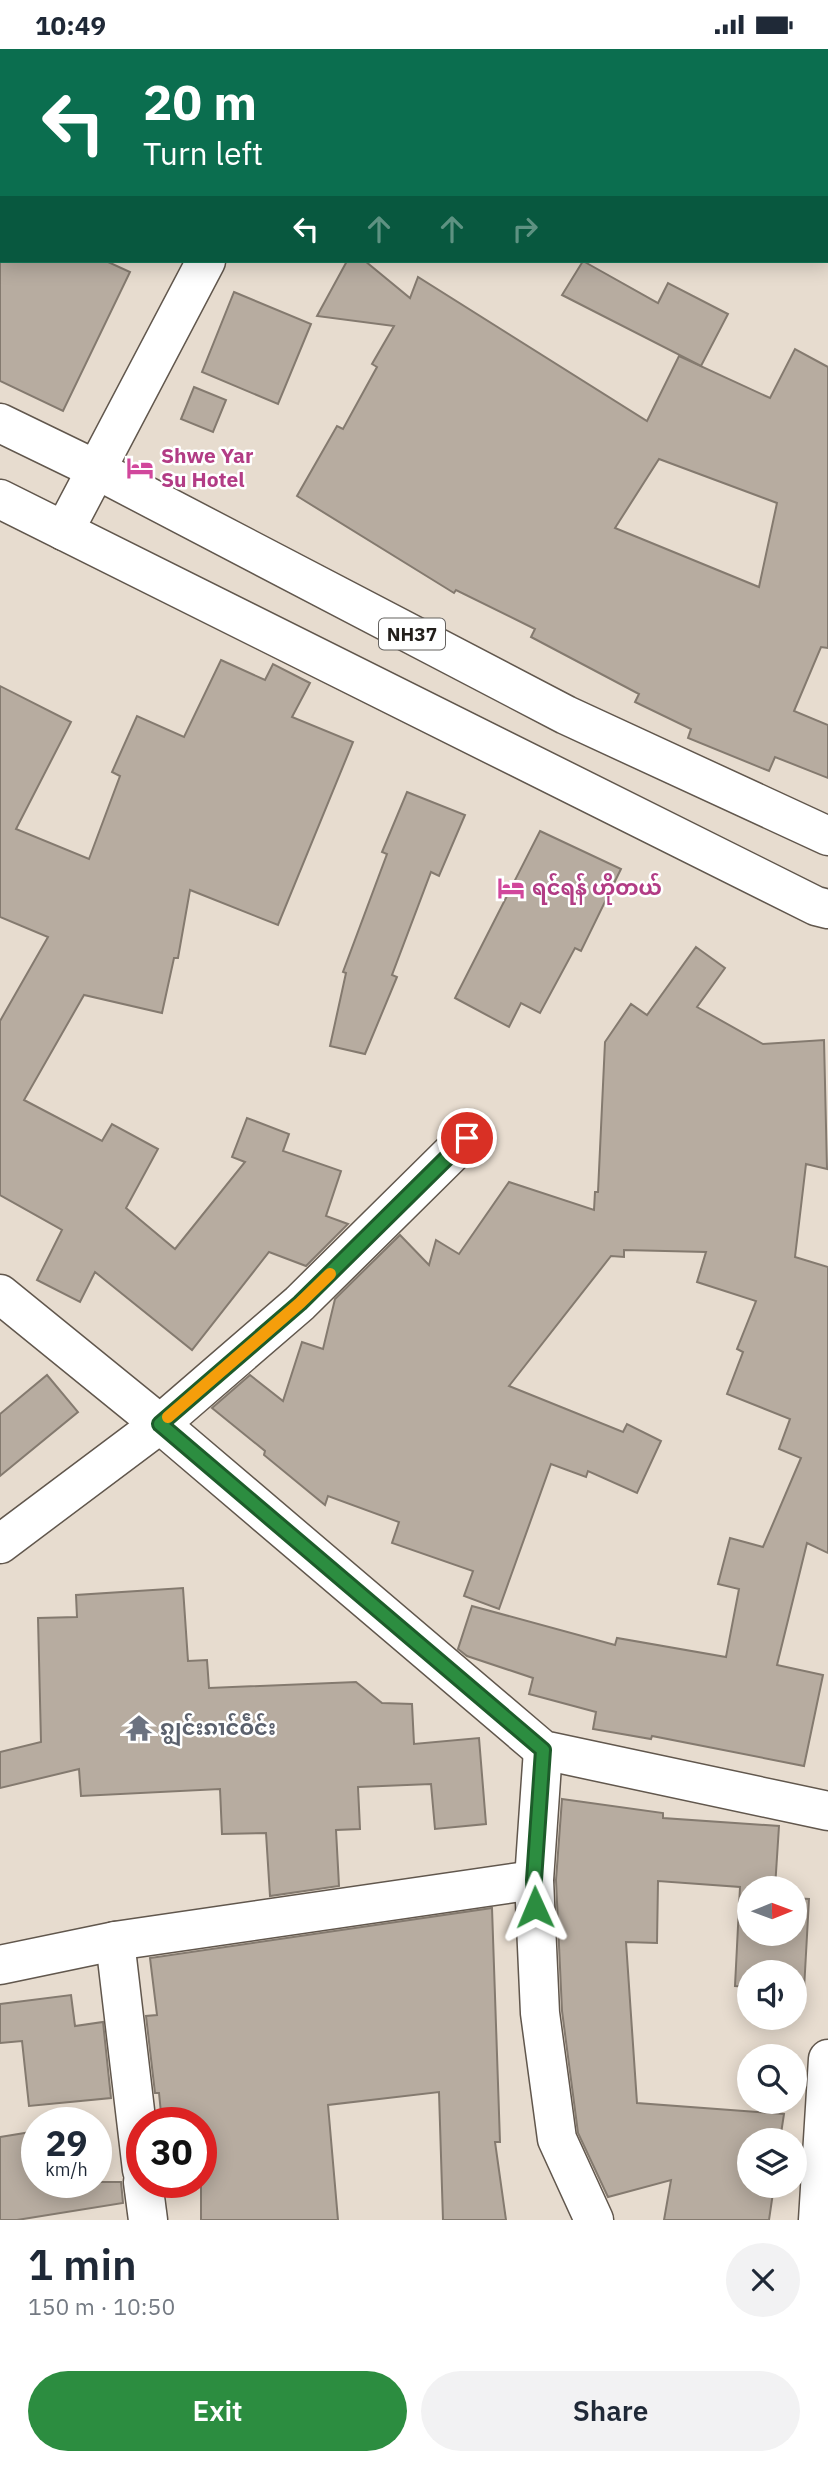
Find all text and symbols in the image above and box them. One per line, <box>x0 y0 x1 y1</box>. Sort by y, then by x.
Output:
text: 10:49 <box>35 8 106 42</box>
text: 20 m <box>143 70 257 133</box>
icon: left <box>28 77 119 168</box>
text: Turn left <box>143 132 263 174</box>
icon: left <box>287 210 325 248</box>
icon: ahead <box>360 210 398 248</box>
icon: ahead <box>433 210 471 248</box>
icon: right <box>506 210 544 248</box>
place label: Shwe Yar Su Hotel <box>161 441 254 493</box>
hotel icon: Shwe Yar Su Hotel <box>125 453 155 483</box>
road number: NH37 <box>379 619 445 649</box>
place label: ရင်ရန် ဟိုတယ် <box>532 872 662 905</box>
hotel icon: ရင်ရန် ဟိုတယ် <box>496 873 526 903</box>
pin <box>437 1108 497 1168</box>
icon: arrive <box>448 1119 486 1157</box>
place label: ၵျွင်းၵၢင်ဝဵင်း <box>160 1712 276 1747</box>
temple icon: ၵျွင်းၵၢင်ဝဵင်း <box>124 1713 154 1743</box>
position arrow <box>498 1870 572 1944</box>
north arrow <box>737 1876 807 1946</box>
map controls <box>737 1876 807 2198</box>
button: sound <box>737 1960 807 2030</box>
button: search <box>737 2044 807 2114</box>
speed limit sign: 30 <box>126 2107 217 2198</box>
text: 29 <box>45 2120 88 2166</box>
button: layers <box>737 2128 807 2198</box>
text: km/h <box>45 2158 88 2181</box>
text: 1 min <box>28 2237 137 2292</box>
button: close <box>726 2243 800 2317</box>
text: 150 m · 10:50 <box>28 2291 175 2321</box>
button: Exit <box>28 2371 407 2451</box>
button: Share <box>421 2371 800 2451</box>

